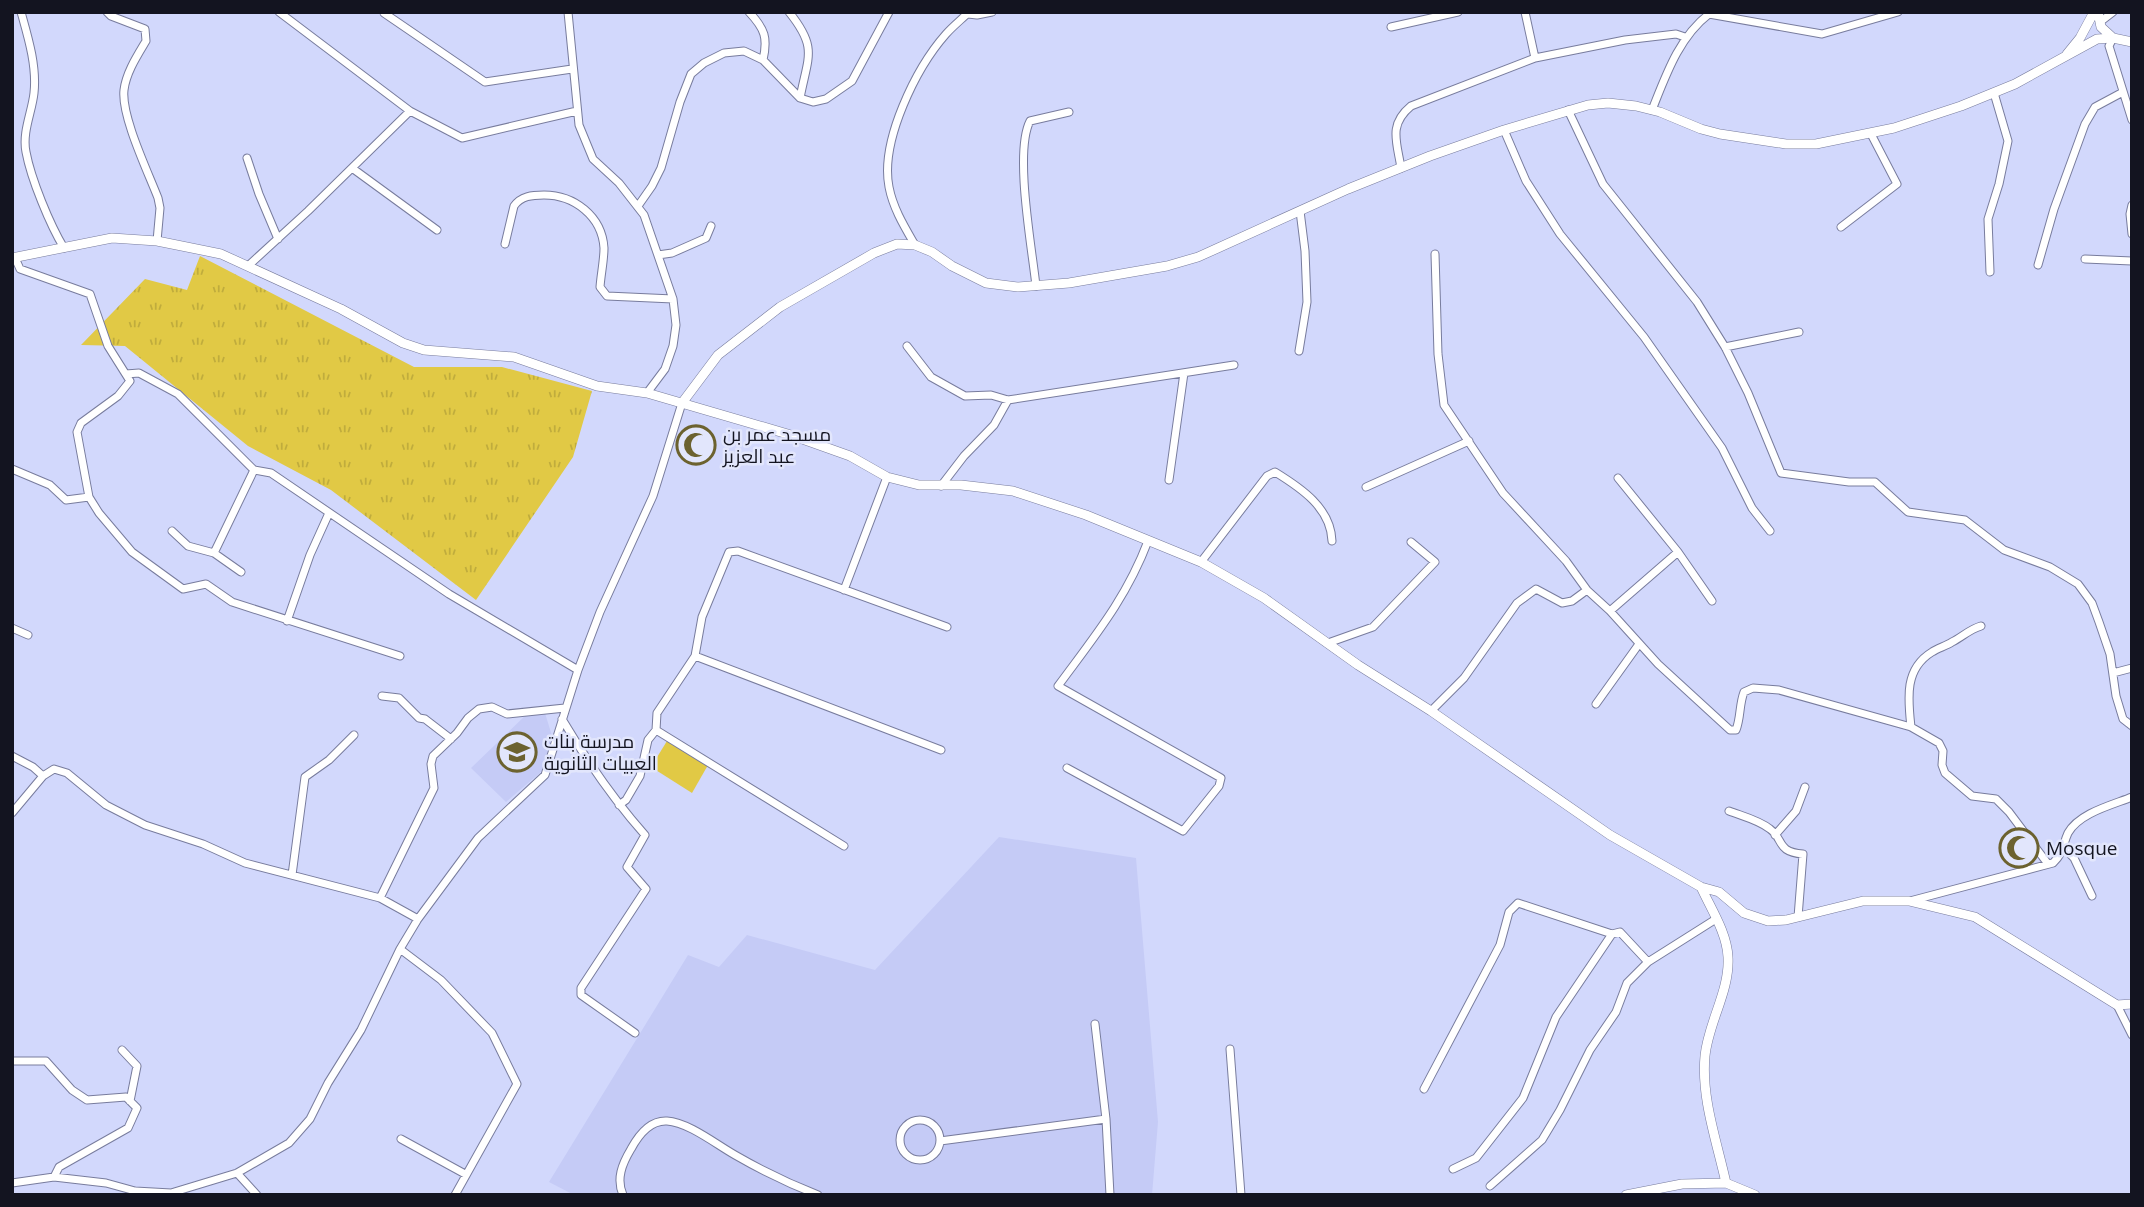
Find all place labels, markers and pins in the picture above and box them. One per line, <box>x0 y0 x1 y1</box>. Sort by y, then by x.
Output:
place label: مسجد عمر بن عبد العزيز <box>722 421 831 469</box>
mosque icon: مسجد عمر بن عبد العزيز <box>675 424 717 466</box>
place label: مدرسة بنات العبيات الثانوية <box>544 728 657 776</box>
school or university icon: مدرسة بنات العبيات الثانوية <box>496 731 538 773</box>
mosque icon: Mosque <box>1998 827 2040 869</box>
place label: Mosque <box>2046 835 2118 861</box>

